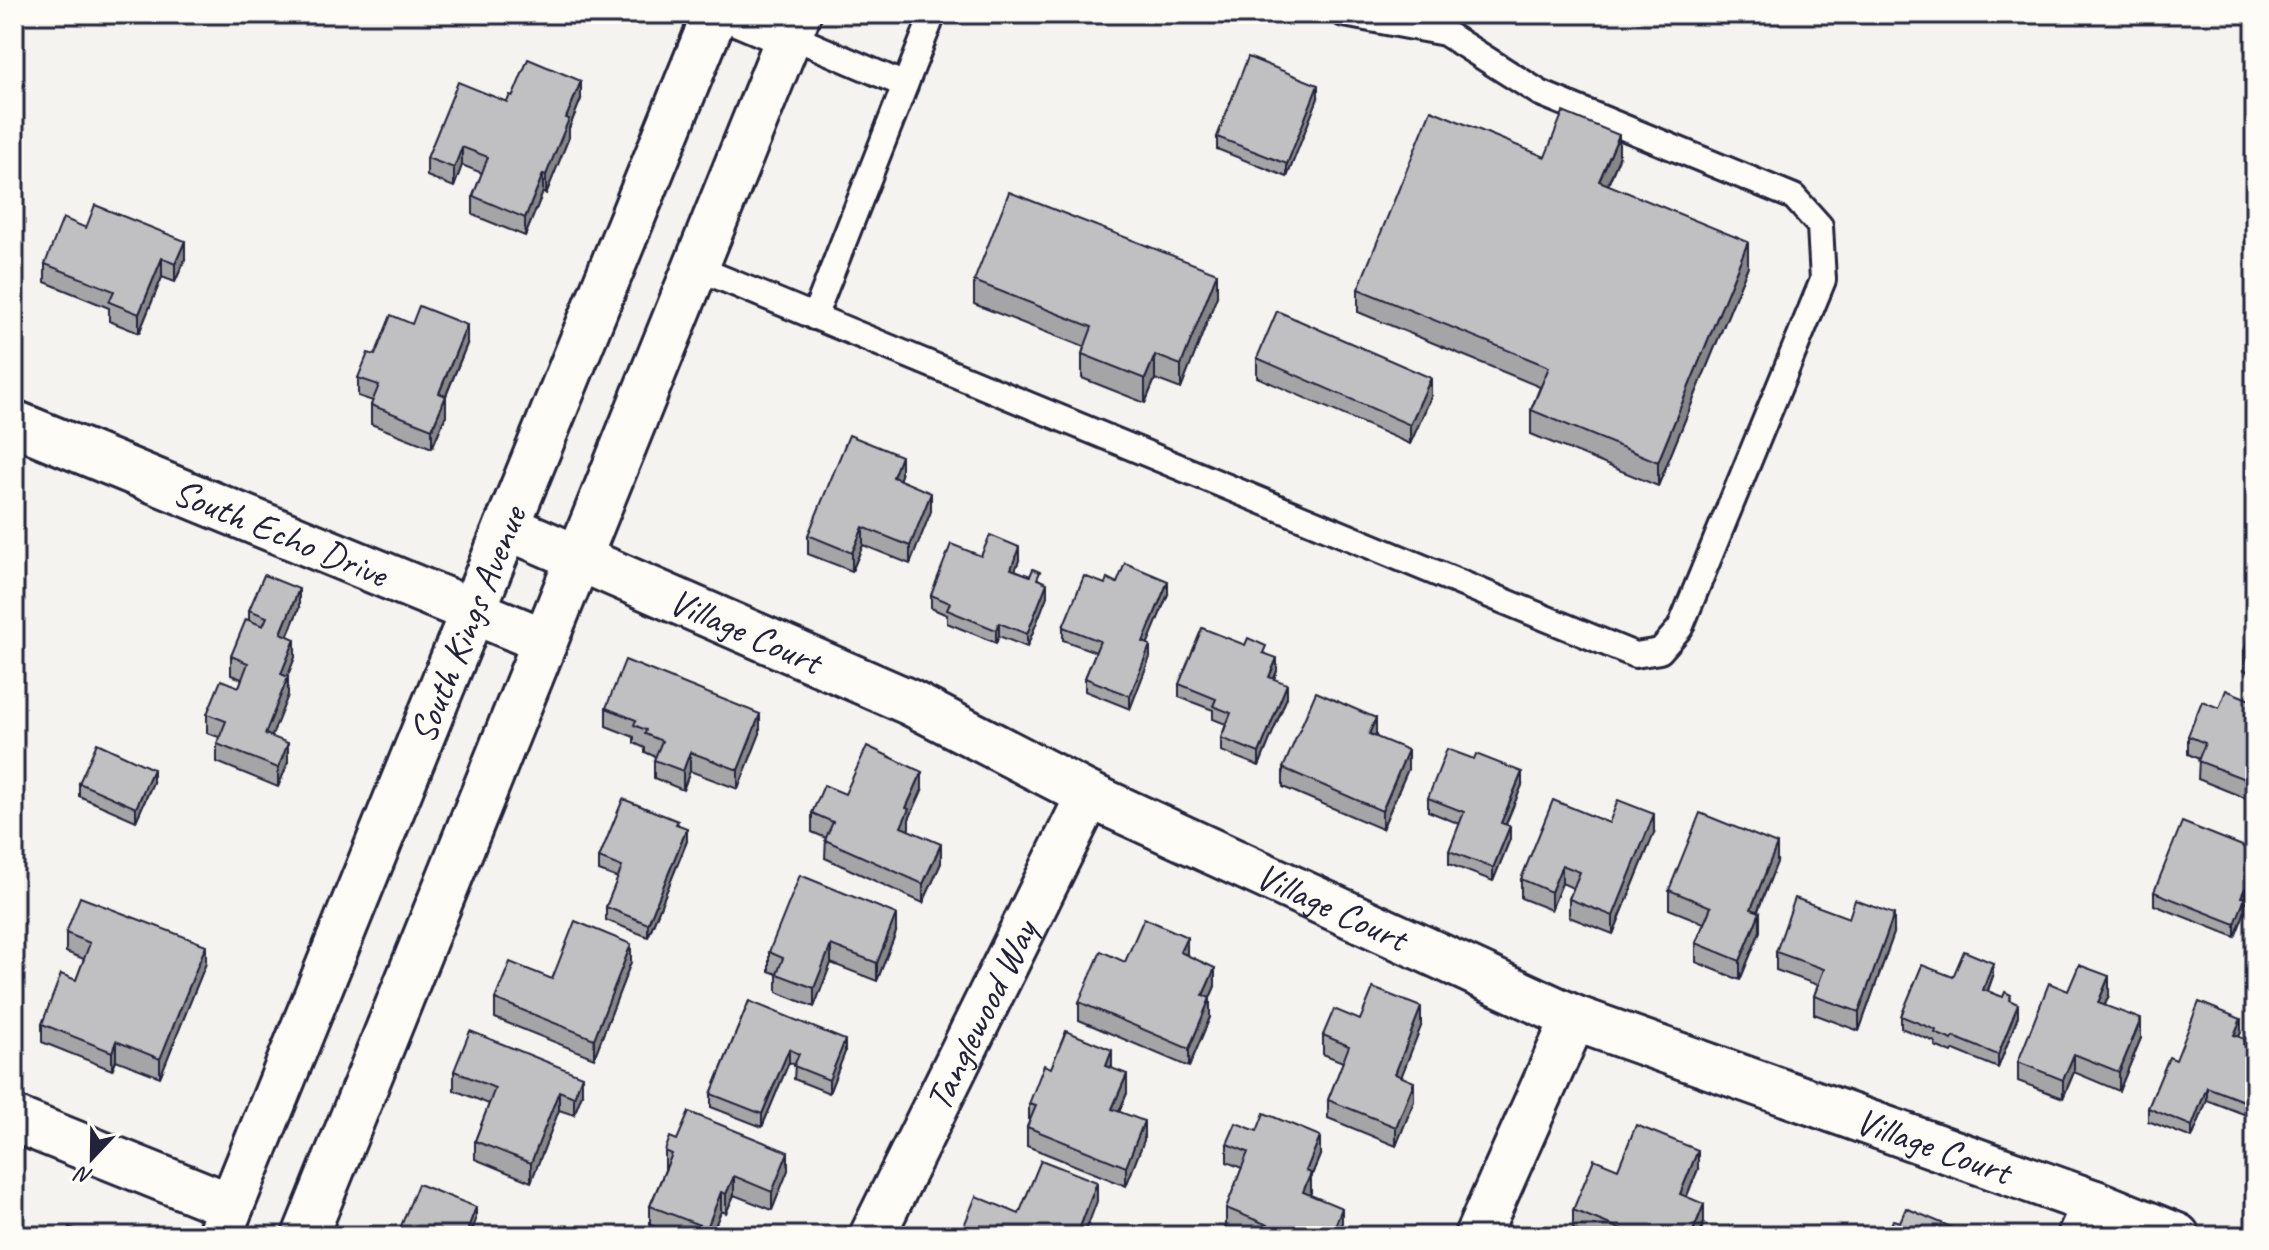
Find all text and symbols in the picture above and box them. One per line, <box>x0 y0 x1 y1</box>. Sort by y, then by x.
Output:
street label: South Echo Drive <box>166 468 397 599</box>
street label: South Kings Avenue <box>399 497 538 750</box>
street label: Village Court <box>662 578 831 686</box>
street label: Village Court <box>1249 852 1417 963</box>
street label: Tanglewood Way <box>914 910 1049 1118</box>
street label: Village Court <box>1849 1097 2020 1196</box>
north arrow <box>52 1118 132 1198</box>
text: N <box>70 1159 96 1191</box>

